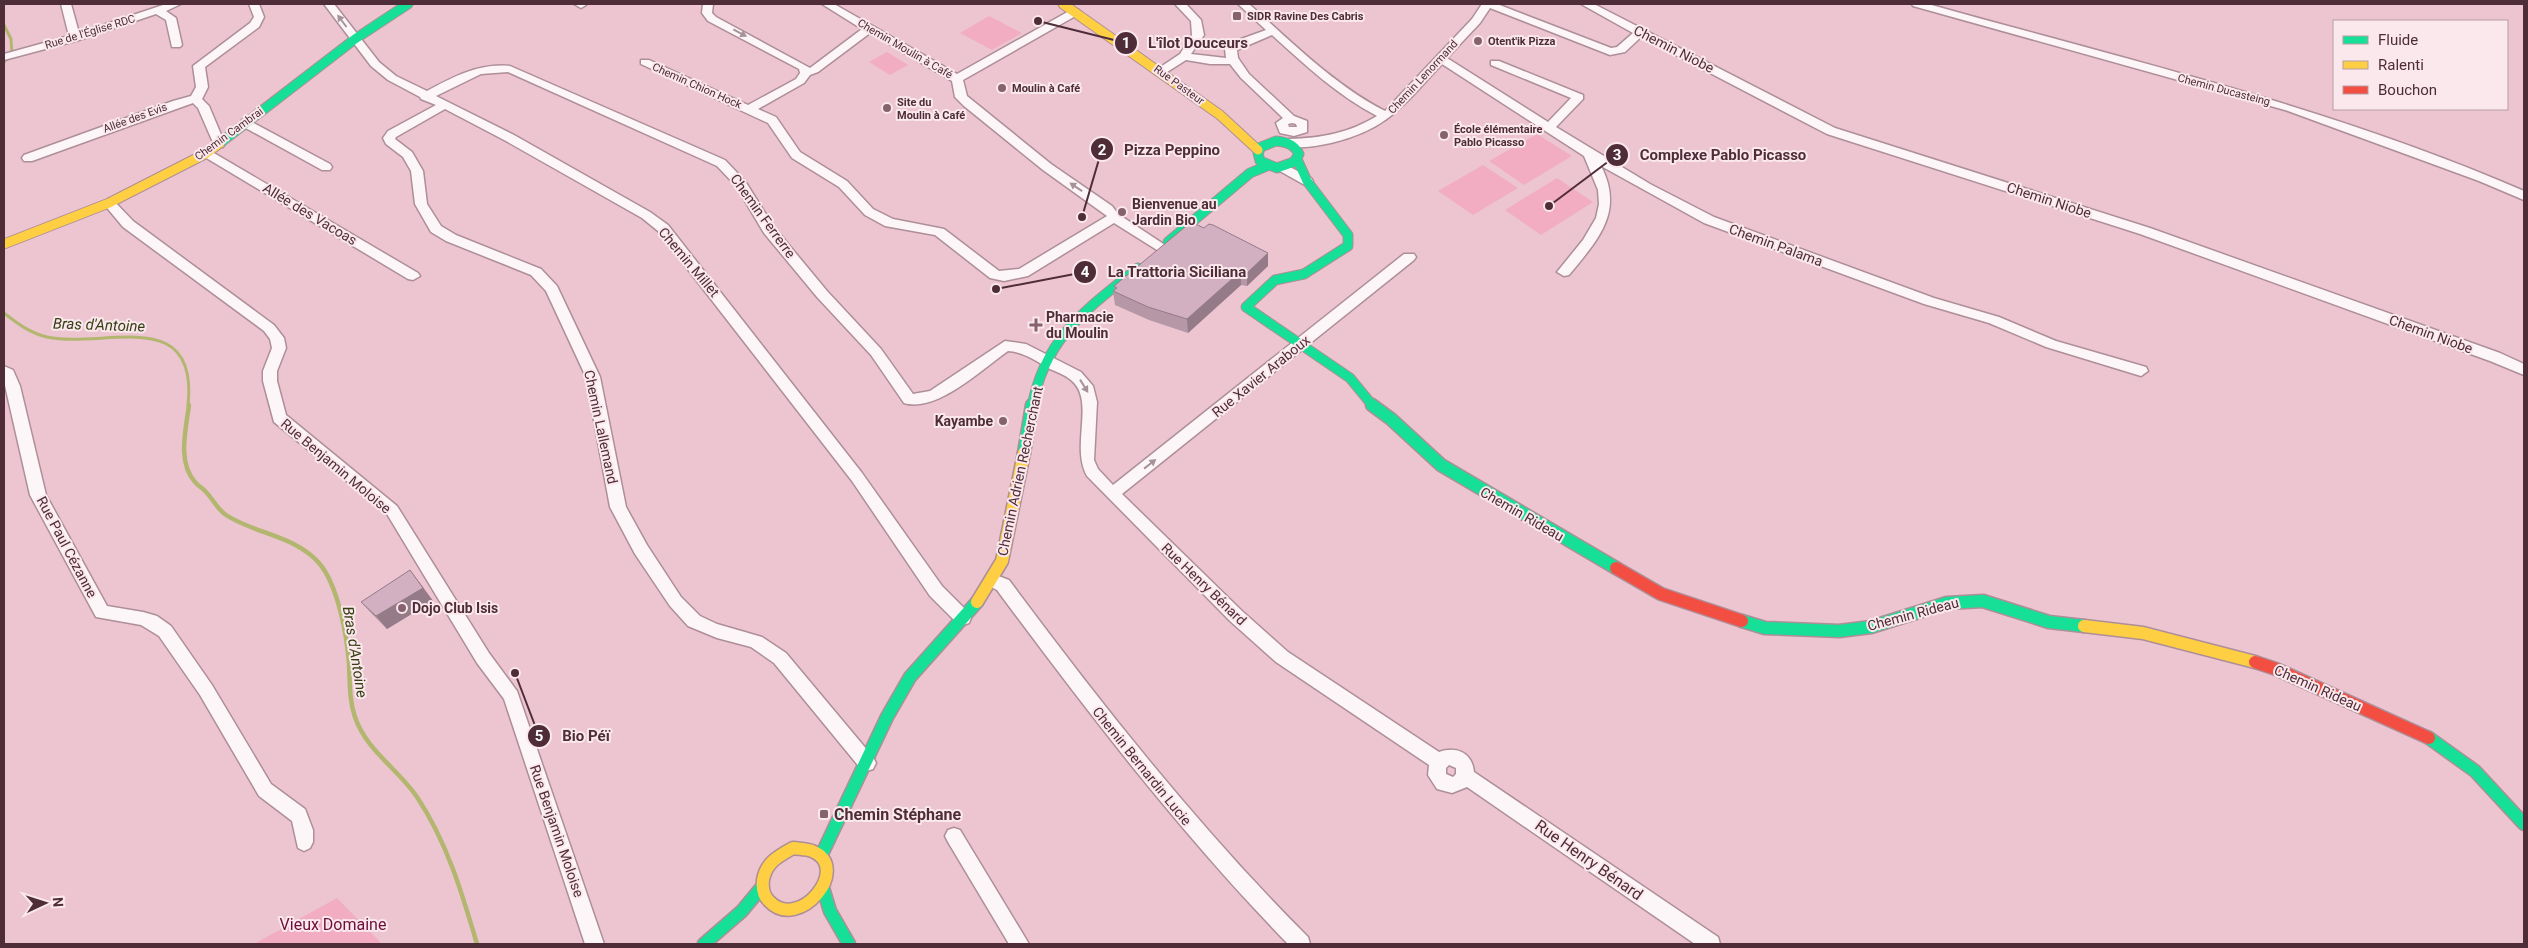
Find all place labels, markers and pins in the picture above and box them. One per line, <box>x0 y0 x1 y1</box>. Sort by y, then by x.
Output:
marker: SIDR Ravine Des Cabris <box>1231 10 1243 22</box>
place label: SIDR Ravine Des Cabris <box>1247 10 1364 23</box>
callout: L'îlot Douceurs <box>1113 28 1258 58</box>
marker: Otent'ik Pizza <box>1472 35 1484 47</box>
place label: Otent'ik Pizza <box>1488 35 1556 48</box>
marker: Moulin à Café <box>996 82 1008 94</box>
place label: Moulin à Café <box>1012 82 1080 95</box>
place label: Site du Moulin à Café <box>897 96 965 122</box>
marker: Site du Moulin à Café <box>881 102 893 114</box>
place label: École élémentaire Pablo Picasso <box>1454 123 1542 149</box>
marker: École élémentaire Pablo Picasso <box>1438 129 1450 141</box>
callout: Pizza Peppino <box>1089 134 1230 164</box>
callout: Complexe Pablo Picasso <box>1605 140 1816 170</box>
place label: Bienvenue au Jardin Bio <box>1132 196 1217 228</box>
marker: Bienvenue au Jardin Bio <box>1116 206 1128 218</box>
callout: La Trattoria Siciliana <box>1072 257 1256 287</box>
place label: Pharmacie du Moulin <box>1046 309 1114 341</box>
marker: Pharmacie du Moulin <box>1030 319 1042 331</box>
place label: Kayambe <box>935 413 993 429</box>
marker: Kayambe <box>997 415 1009 427</box>
place label: Dojo Club Isis <box>412 600 498 616</box>
marker: Dojo Club Isis <box>396 602 408 614</box>
callout: Bio Péï <box>527 721 619 751</box>
place label: Chemin Stéphane <box>834 805 962 824</box>
marker: Chemin Stéphane <box>818 808 830 820</box>

